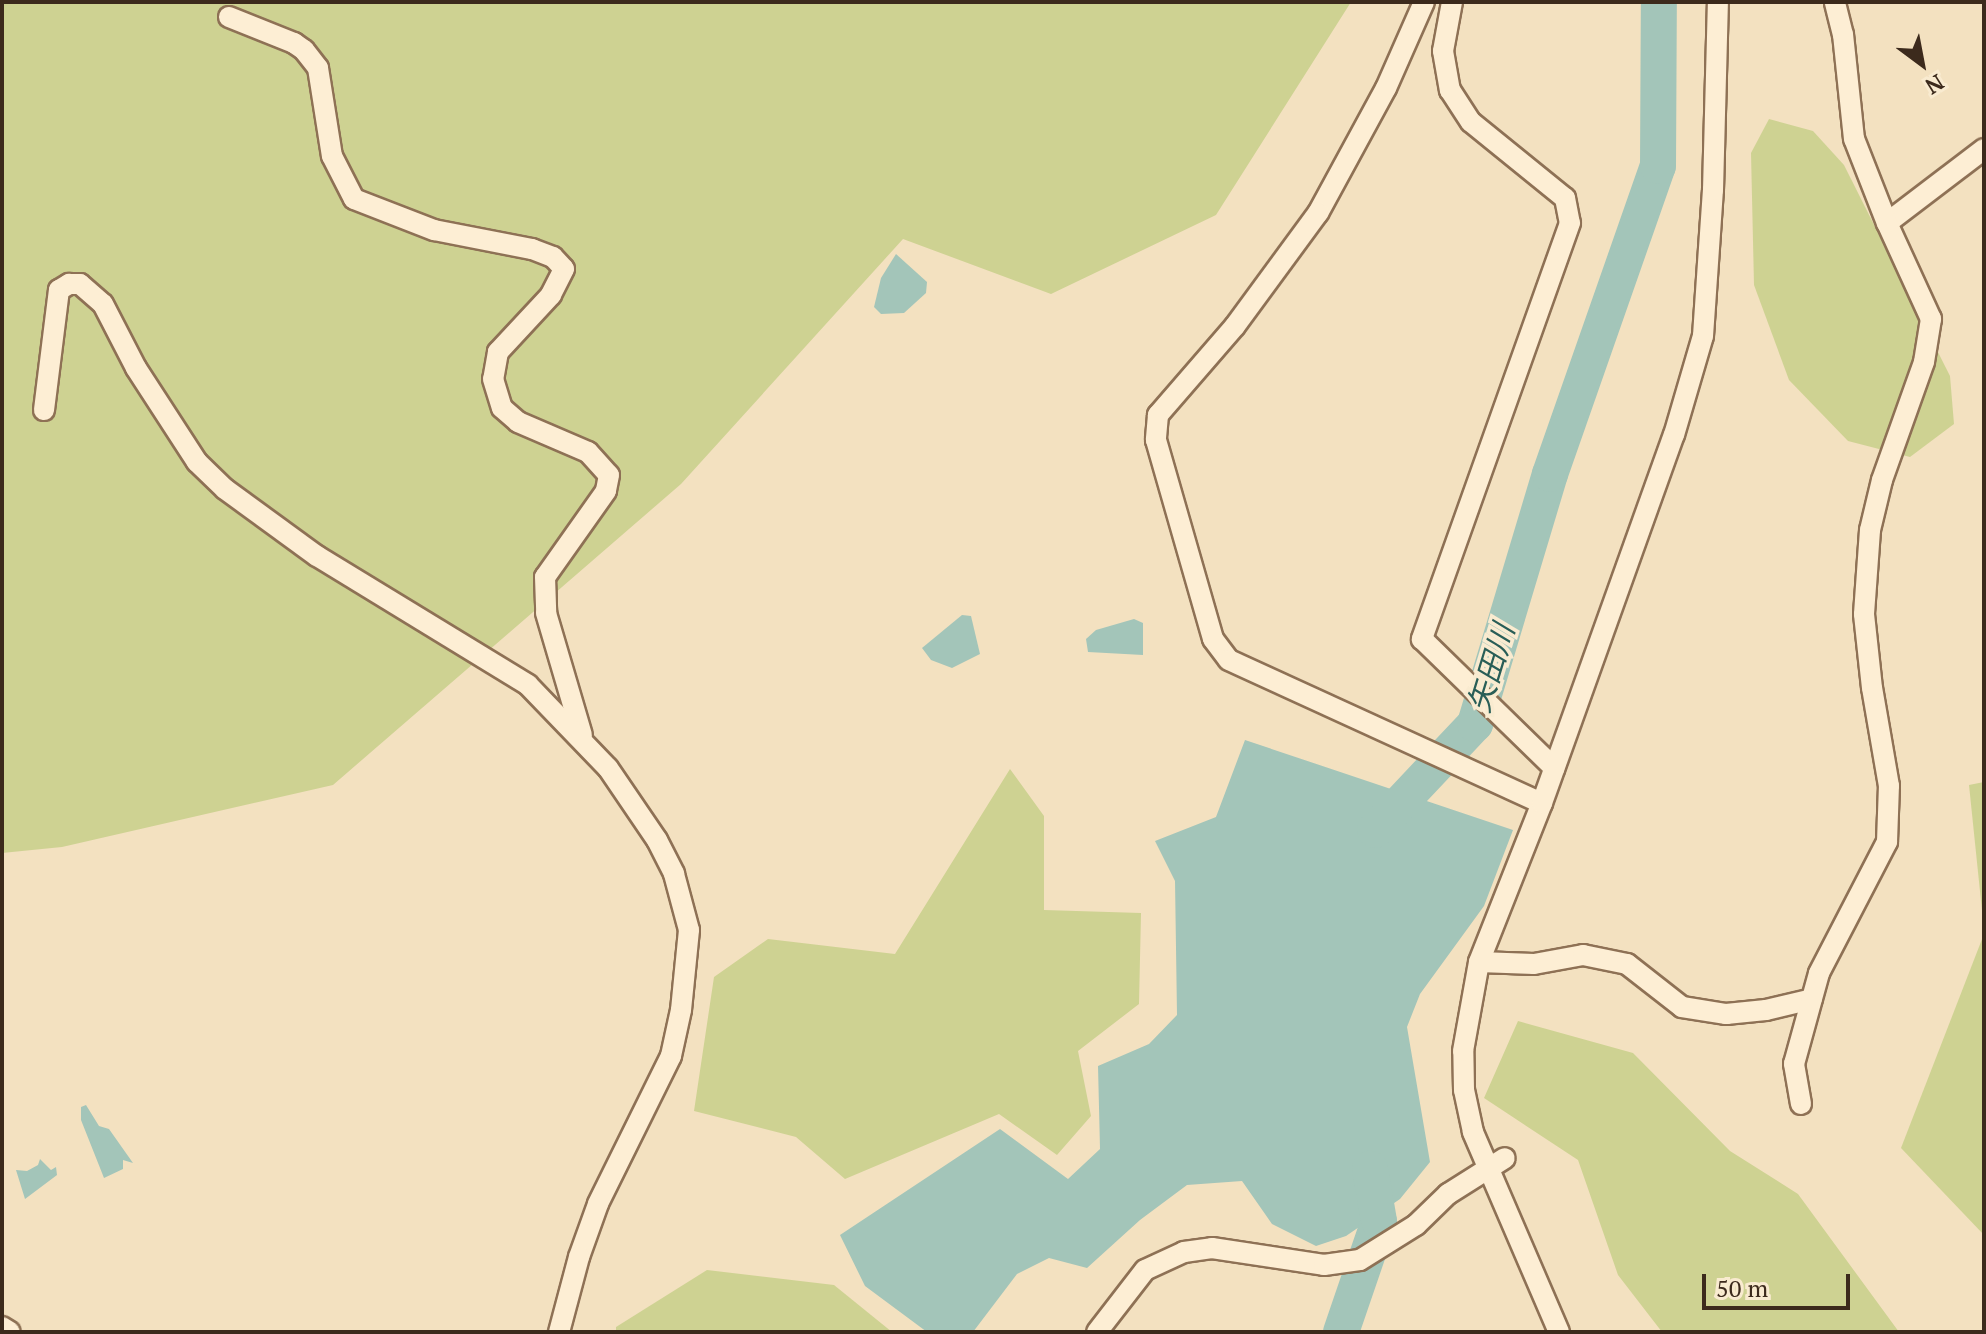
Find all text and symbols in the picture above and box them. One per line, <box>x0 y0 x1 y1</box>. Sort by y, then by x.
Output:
north arrow <box>1882 24 1962 104</box>
text: N <box>1920 68 1950 101</box>
water label: 矢田川 <box>1461 620 1521 716</box>
scale bar <box>1706 1258 1854 1308</box>
text: 50 m <box>1716 1272 1768 1304</box>

